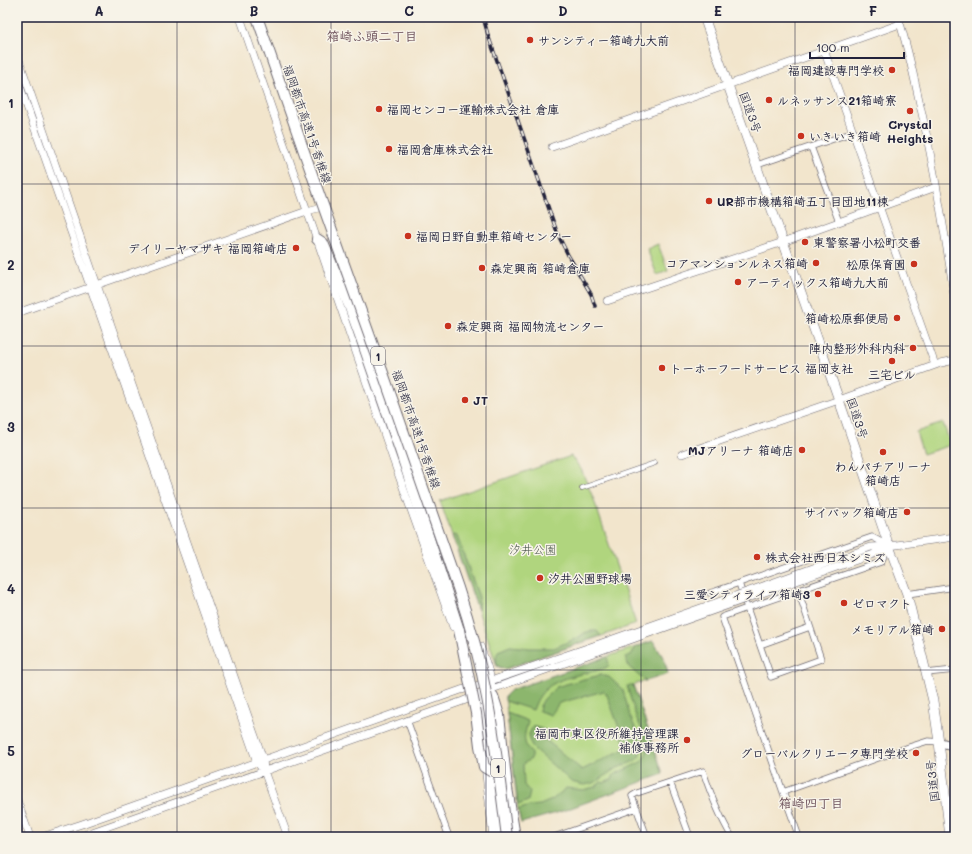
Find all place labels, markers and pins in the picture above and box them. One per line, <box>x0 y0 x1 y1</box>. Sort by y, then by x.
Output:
place label: サンシティー箱崎九大前 <box>538 32 669 48</box>
marker: サンシティー箱崎九大前 <box>525 35 535 45</box>
place label: 福岡建設専門学校 <box>788 62 884 78</box>
marker: 福岡建設専門学校 <box>887 65 897 75</box>
place label: ルネッサンス21箱崎寮 <box>777 92 897 108</box>
marker: ルネッサンス21箱崎寮 <box>764 95 774 105</box>
place label: 福岡センコー運輸株式会社 倉庫 <box>387 101 559 117</box>
marker: 福岡センコー運輸株式会社 倉庫 <box>374 104 384 114</box>
marker: Crystal Heights <box>905 106 915 116</box>
place label: Crystal Heights <box>887 116 933 146</box>
place label: いきいき箱崎 <box>809 128 881 144</box>
marker: いきいき箱崎 <box>796 131 806 141</box>
place label: 福岡倉庫株式会社 <box>397 141 493 157</box>
marker: 福岡倉庫株式会社 <box>384 144 394 154</box>
place label: UR都市機構箱崎五丁目団地11棟 <box>717 193 888 209</box>
marker: UR都市機構箱崎五丁目団地11棟 <box>704 196 714 206</box>
place label: 福岡日野自動車箱崎センター <box>416 228 572 244</box>
marker: 福岡日野自動車箱崎センター <box>403 231 413 241</box>
place label: 東警察署小松町交番 <box>813 234 921 250</box>
marker: 東警察署小松町交番 <box>800 237 810 247</box>
place label: デイリーヤマザキ 福岡箱崎店 <box>128 240 288 256</box>
marker: デイリーヤマザキ 福岡箱崎店 <box>291 243 301 253</box>
place label: コアマンションルネス箱崎 <box>665 255 808 271</box>
place label: 松原保育園 <box>846 256 906 272</box>
marker: コアマンションルネス箱崎 <box>811 258 821 268</box>
marker: 松原保育園 <box>909 259 919 269</box>
place label: 森定興商 箱崎倉庫 <box>490 260 590 276</box>
marker: 森定興商 箱崎倉庫 <box>477 263 487 273</box>
place label: アーティックス箱崎九大前 <box>746 274 889 290</box>
marker: アーティックス箱崎九大前 <box>733 277 743 287</box>
place label: 箱崎松原郵便局 <box>805 310 889 326</box>
marker: 箱崎松原郵便局 <box>892 313 902 323</box>
place label: 森定興商 福岡物流センター <box>456 318 604 334</box>
marker: 森定興商 福岡物流センター <box>443 321 453 331</box>
place label: 陣内整形外科内科 <box>809 340 905 356</box>
marker: 陣内整形外科内科 <box>908 343 918 353</box>
marker: 三宅ビル <box>887 356 897 366</box>
place label: トーホーフードサービス 福岡支社 <box>670 360 853 376</box>
marker: トーホーフードサービス 福岡支社 <box>657 363 667 373</box>
place label: 三宅ビル <box>868 366 916 382</box>
place label: JT <box>473 392 488 408</box>
marker: JT <box>460 395 470 405</box>
place label: MJアリーナ 箱崎店 <box>688 442 794 458</box>
marker: MJアリーナ 箱崎店 <box>797 445 807 455</box>
marker: わんパチアリーナ 箱崎店 <box>878 447 888 457</box>
place label: わんパチアリーナ 箱崎店 <box>835 458 931 488</box>
place label: サイバック箱崎店 <box>804 504 899 520</box>
marker: サイバック箱崎店 <box>902 507 912 517</box>
place label: 株式会社西日本シミズ <box>765 549 885 565</box>
marker: 株式会社西日本シミズ <box>752 552 762 562</box>
place label: 汐井公園野球場 <box>548 570 632 586</box>
marker: 汐井公園野球場 <box>535 573 545 583</box>
place label: 三愛シティライフ箱崎3 <box>684 586 810 602</box>
marker: 三愛シティライフ箱崎3 <box>813 589 823 599</box>
place label: ゼロマクト <box>852 595 912 611</box>
marker: ゼロマクト <box>839 598 849 608</box>
place label: メモリアル箱崎 <box>851 621 934 637</box>
marker: メモリアル箱崎 <box>937 624 947 634</box>
place label: 福岡市東区役所維持管理課 補修事務所 <box>535 725 680 755</box>
marker: 福岡市東区役所維持管理課 補修事務所 <box>682 735 692 745</box>
place label: グローバルクリエータ専門学校 <box>740 745 908 761</box>
marker: グローバルクリエータ専門学校 <box>911 748 921 758</box>

